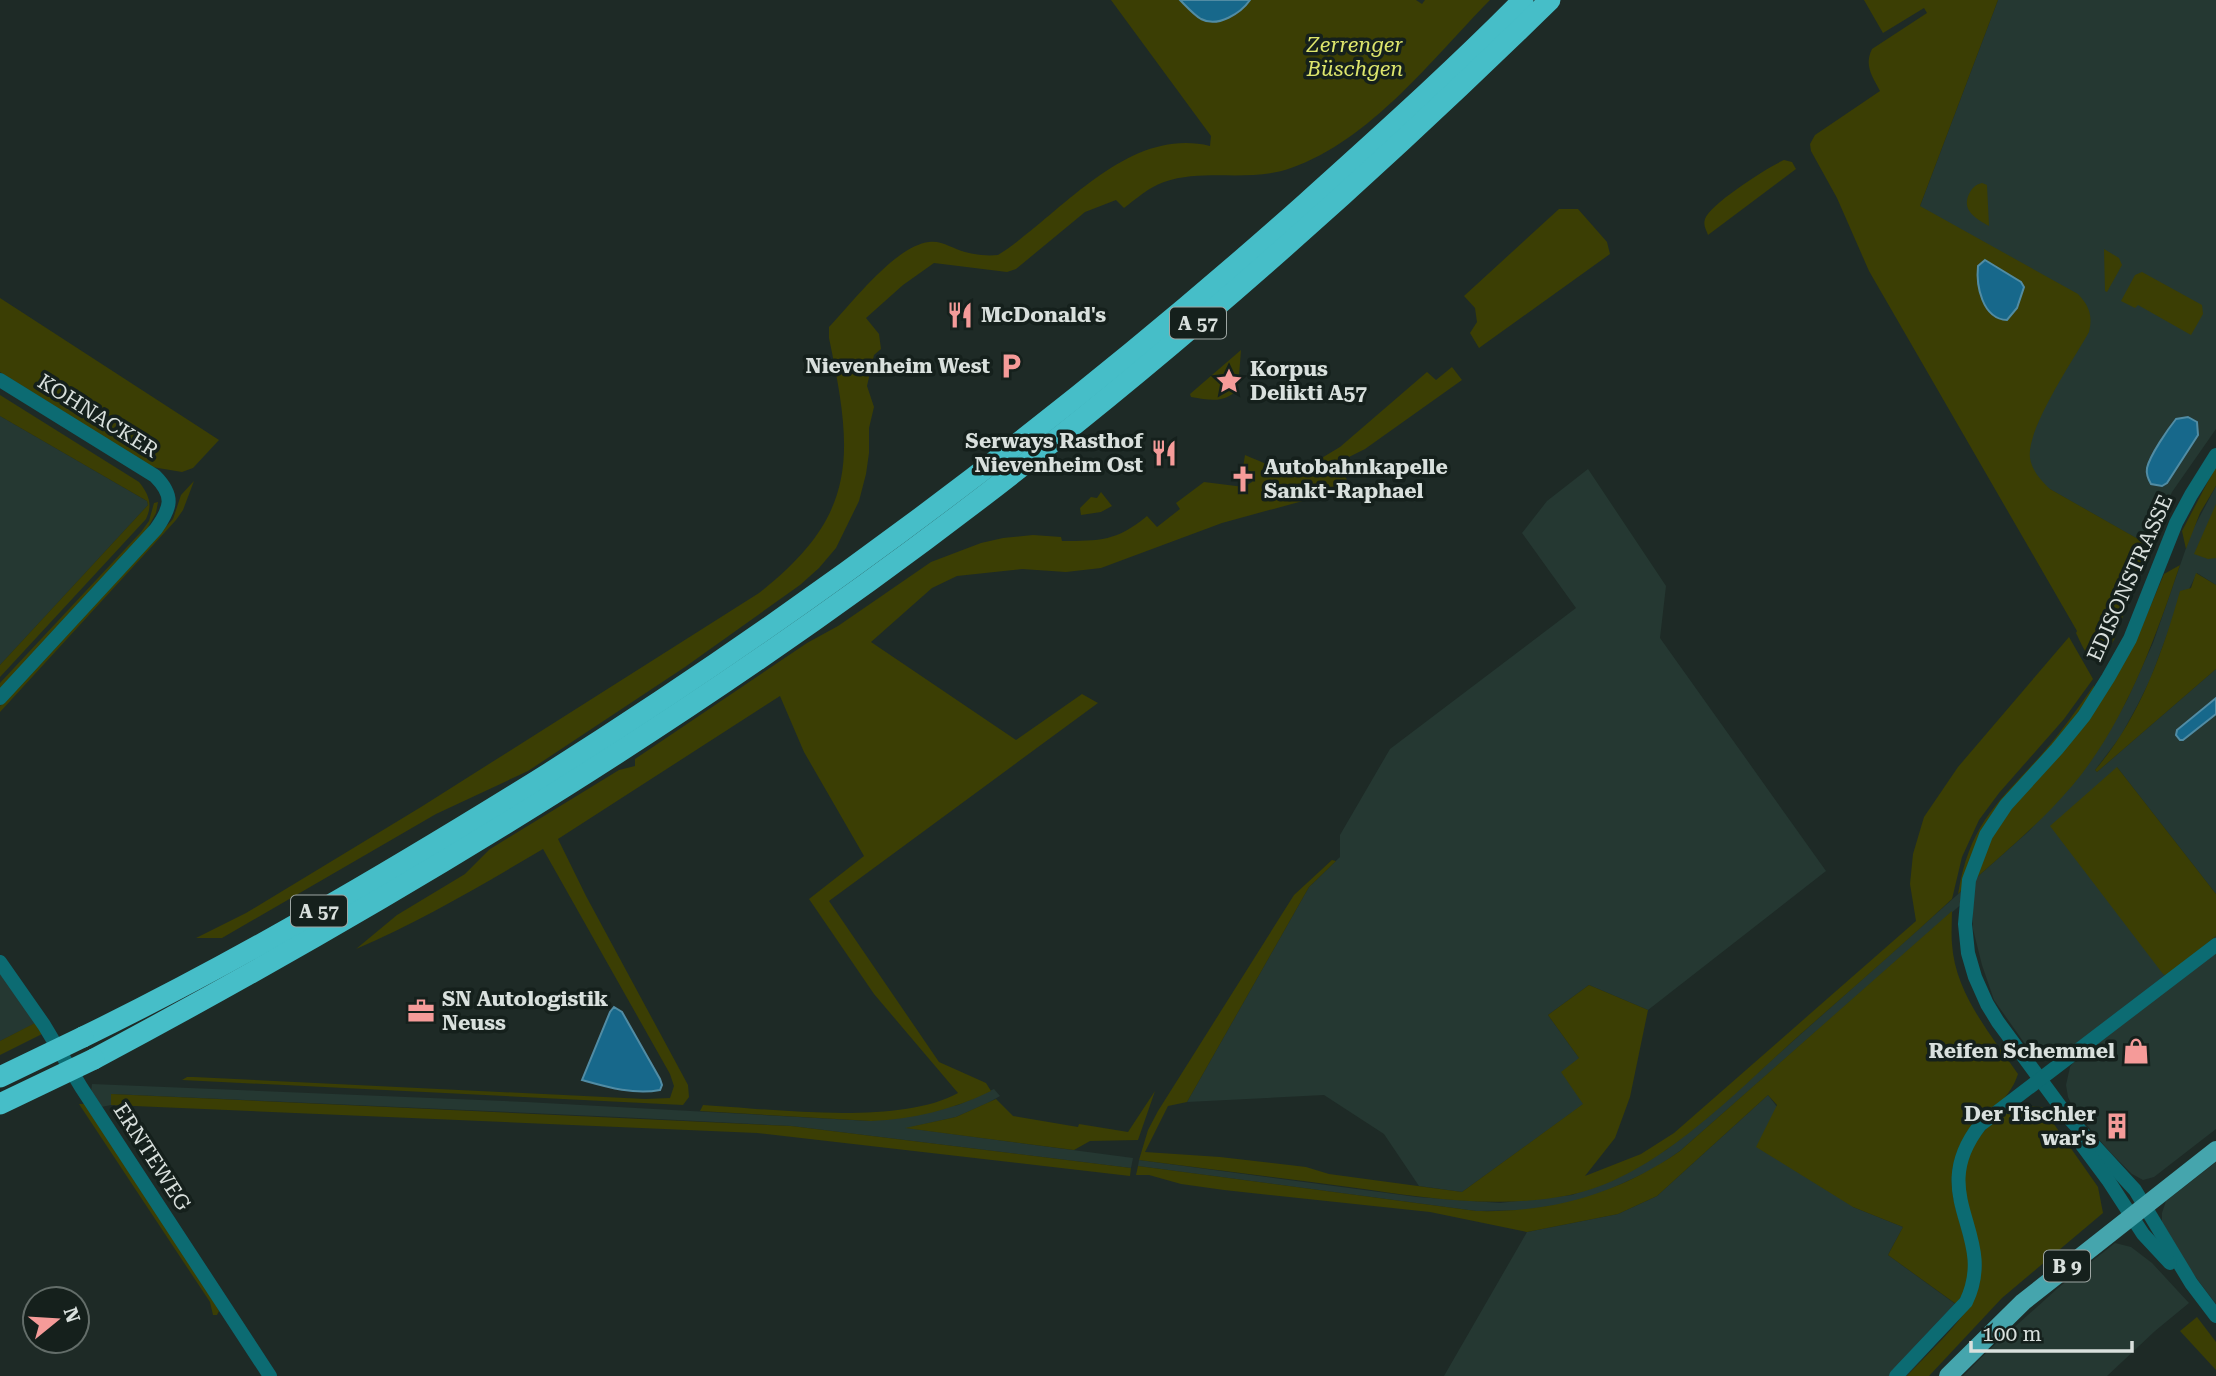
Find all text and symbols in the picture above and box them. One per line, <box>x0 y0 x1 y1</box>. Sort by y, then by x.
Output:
park label: Zerrenger Büschgen <box>1306 33 1403 81</box>
restaurant icon: McDonald's <box>945 300 975 330</box>
place label: McDonald's <box>981 303 1106 327</box>
road number: A 57 <box>1170 308 1226 338</box>
parking icon: Nievenheim West <box>996 351 1026 381</box>
place label: Nievenheim West <box>805 354 990 378</box>
place label: Korpus Delikti A57 <box>1250 357 1367 405</box>
place icon: Korpus Delikti A57 <box>1214 366 1244 396</box>
street label: KOHNACKER <box>33 369 163 463</box>
place label: Serways Rasthof Nievenheim Ost <box>965 429 1144 477</box>
restaurant icon: Serways Rasthof Nievenheim Ost <box>1149 438 1179 468</box>
place label: Autobahnkapelle Sankt-Raphael <box>1264 455 1448 503</box>
church icon: Autobahnkapelle Sankt-Raphael <box>1228 464 1258 494</box>
street label: EDISONSTRASSE <box>2082 491 2178 665</box>
road number: A 57 <box>291 896 347 926</box>
place label: SN Autologistik Neuss <box>442 987 609 1035</box>
office icon: SN Autologistik Neuss <box>406 996 436 1026</box>
shop icon: Reifen Schemmel <box>2121 1036 2151 1066</box>
place label: Reifen Schemmel <box>1928 1039 2115 1063</box>
street label: ERNTEWEG <box>108 1099 196 1215</box>
place label: Der Tischler war's <box>1964 1102 2096 1150</box>
building icon: Der Tischler war's <box>2102 1111 2132 1141</box>
road number: B 9 <box>2044 1250 2090 1282</box>
north arrow <box>21 1285 91 1355</box>
text: N <box>58 1304 85 1326</box>
scale bar <box>1971 1310 2132 1354</box>
text: 100 m <box>1982 1322 2042 1346</box>

